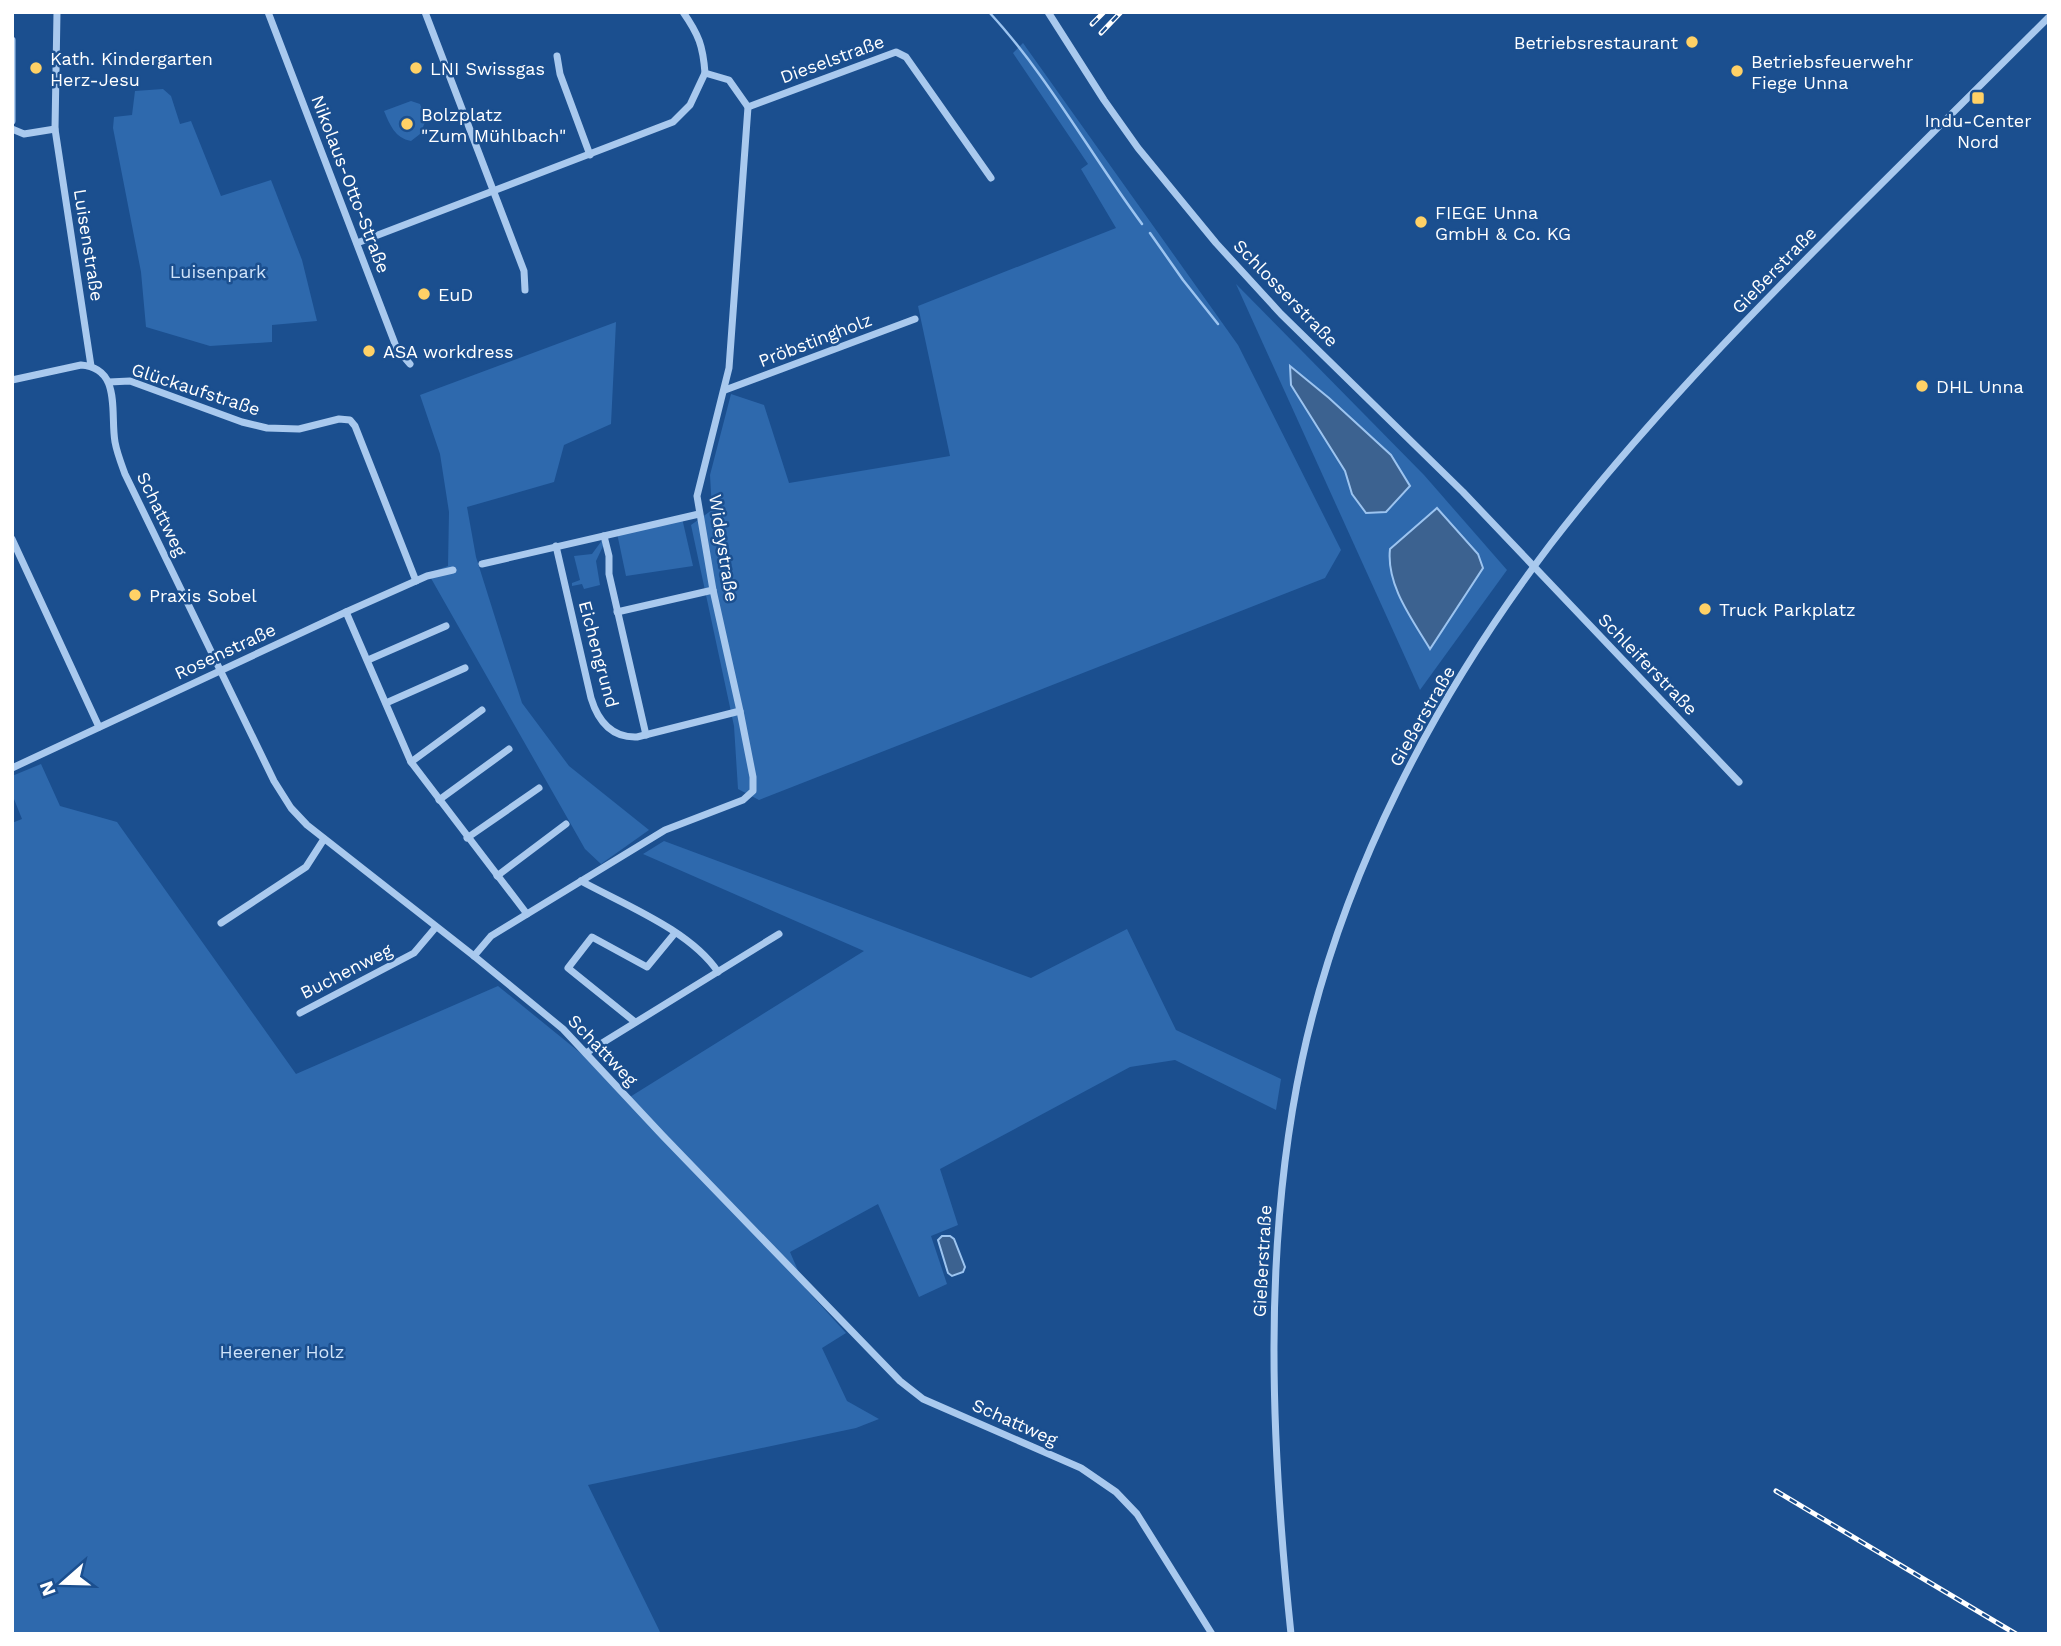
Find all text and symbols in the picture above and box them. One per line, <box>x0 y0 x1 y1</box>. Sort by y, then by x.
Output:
street label: Dieselstraße <box>777 30 887 88</box>
place label: Betriebsrestaurant <box>1514 32 1678 53</box>
marker: Betriebsrestaurant <box>1684 34 1700 50</box>
place label: Kath. Kindergarten Herz-Jesu <box>50 48 213 90</box>
place label: Betriebsfeuerwehr Fiege Unna <box>1751 51 1913 93</box>
place label: LNI Swissgas <box>430 58 545 79</box>
marker: Kath. Kindergarten Herz-Jesu <box>28 60 44 76</box>
marker: LNI Swissgas <box>408 60 424 76</box>
marker: Betriebsfeuerwehr Fiege Unna <box>1729 63 1745 79</box>
marker: Indu-Center Nord <box>1970 90 1986 106</box>
street label: Nikolaus-Otto-Straße <box>307 92 395 276</box>
place label: Bolzplatz "Zum Mühlbach" <box>421 104 566 146</box>
place label: Indu-Center Nord <box>1925 110 2031 152</box>
marker: Bolzplatz "Zum Mühlbach" <box>399 116 415 132</box>
street label: Luisenstraße <box>70 187 108 303</box>
place label: FIEGE Unna GmbH & Co. KG <box>1435 202 1571 244</box>
marker: FIEGE Unna GmbH & Co. KG <box>1413 214 1429 230</box>
street label: Gießerstraße <box>1727 222 1821 318</box>
street label: Schlosserstraße <box>1229 235 1343 351</box>
park label: Luisenpark <box>170 261 266 282</box>
place label: EuD <box>438 284 473 305</box>
marker: EuD <box>416 286 432 302</box>
street label: Pröbstingholz <box>755 309 875 371</box>
place label: ASA workdress <box>383 341 514 362</box>
marker: ASA workdress <box>361 343 377 359</box>
street label: Glückaufstraße <box>129 358 263 420</box>
place label: DHL Unna <box>1936 376 2024 397</box>
marker: DHL Unna <box>1914 378 1930 394</box>
street label: Schattweg <box>133 468 192 560</box>
street label: Wideystraße <box>705 493 743 603</box>
place label: Praxis Sobel <box>149 585 257 606</box>
marker: Praxis Sobel <box>127 587 143 603</box>
street label: Eichengrund <box>575 598 623 710</box>
place label: Truck Parkplatz <box>1719 599 1856 620</box>
marker: Truck Parkplatz <box>1697 601 1713 617</box>
street label: Schleiferstraße <box>1594 609 1702 719</box>
street label: Rosenstraße <box>171 618 279 684</box>
street label: Gießerstraße <box>1385 662 1459 770</box>
street label: Buchenweg <box>297 939 396 1003</box>
street label: Schattweg <box>564 1010 643 1090</box>
street label: Gießerstraße <box>1249 1204 1275 1318</box>
park label: Heerener Holz <box>220 1341 344 1362</box>
street label: Schattweg <box>969 1394 1061 1450</box>
north arrow <box>28 1548 98 1618</box>
text: N <box>34 1578 61 1599</box>

